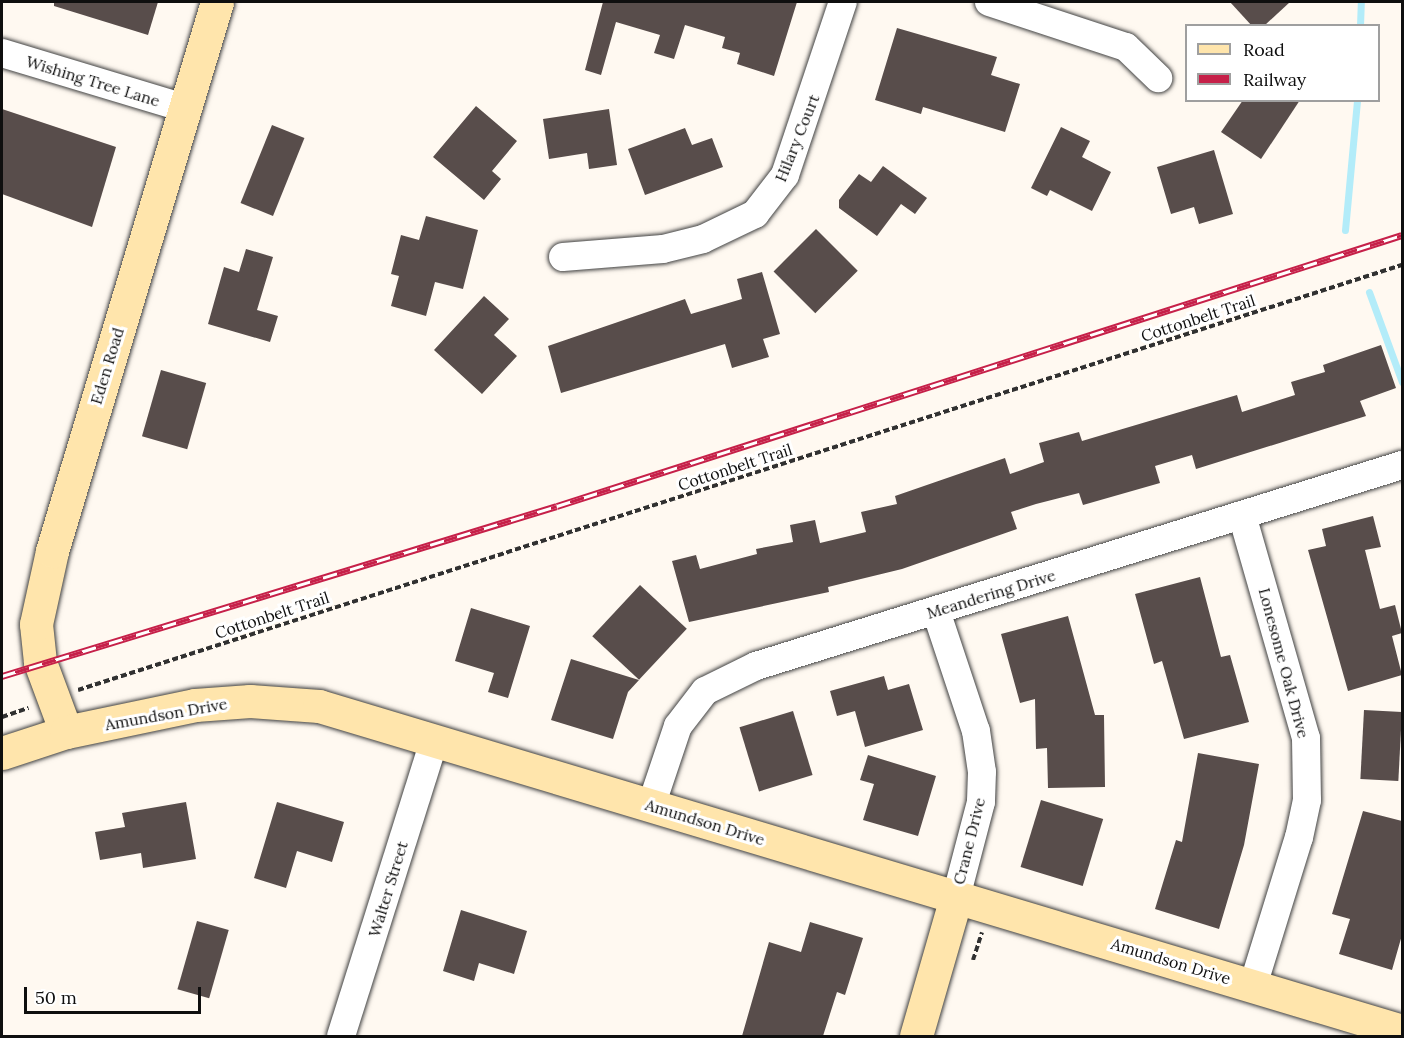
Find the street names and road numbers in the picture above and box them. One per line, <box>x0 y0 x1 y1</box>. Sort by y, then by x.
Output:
street label: Wishing Tree Lane <box>24 52 162 110</box>
street label: Hilary Court <box>771 91 823 185</box>
street label: Cottonbelt Trail <box>1139 291 1257 345</box>
street label: Eden Road <box>86 325 128 407</box>
street label: Cottonbelt Trail <box>676 440 794 494</box>
street label: Meandering Drive <box>924 565 1058 623</box>
street label: Lonesome Oak Drive <box>1255 586 1313 740</box>
street label: Cottonbelt Trail <box>213 588 331 642</box>
street label: Amundson Drive <box>103 694 229 734</box>
street label: Amundson Drive <box>643 795 767 849</box>
street label: Crane Drive <box>949 796 989 886</box>
street label: Walter Street <box>364 839 412 939</box>
street label: Amundson Drive <box>1109 934 1233 988</box>

